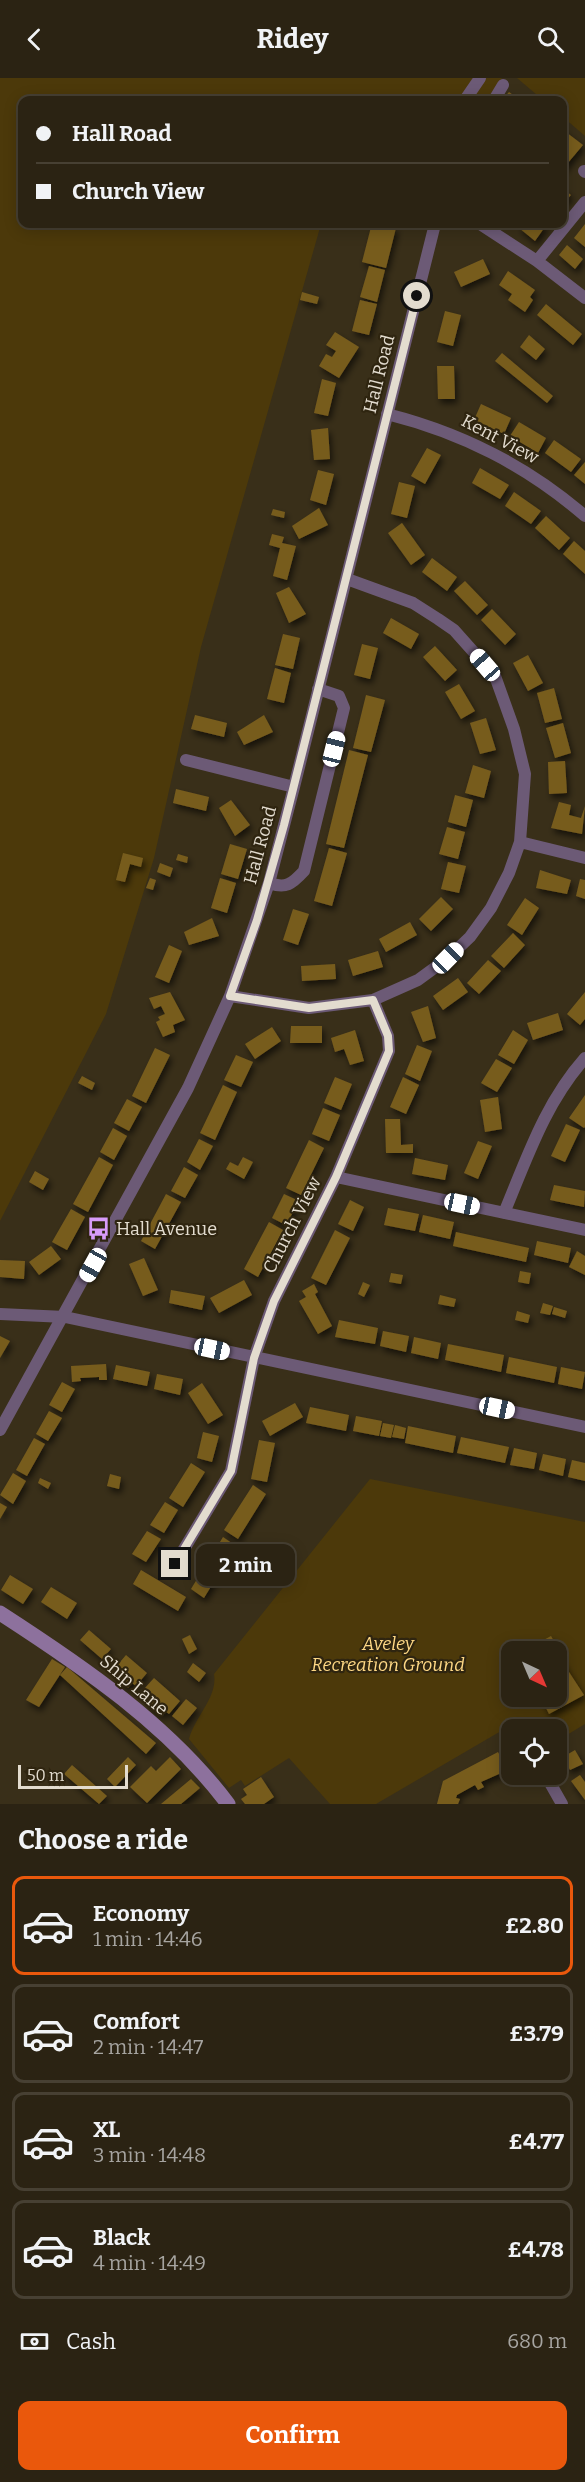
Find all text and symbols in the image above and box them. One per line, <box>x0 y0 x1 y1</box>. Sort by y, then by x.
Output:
icon: back <box>18 23 51 56</box>
text: Ridey <box>256 23 329 55</box>
icon: search <box>534 23 567 56</box>
text: Hall Road <box>72 120 172 147</box>
text: Church View <box>72 178 204 205</box>
route start <box>403 282 430 309</box>
street label: Hall Road <box>359 332 399 416</box>
street label: Kent View <box>458 410 543 469</box>
car <box>466 646 504 684</box>
car <box>321 729 347 769</box>
street label: Hall Road <box>239 803 281 887</box>
car <box>429 939 467 977</box>
street label: Church View <box>258 1172 326 1277</box>
car <box>443 1191 481 1217</box>
bus stop icon: Hall Avenue <box>85 1216 111 1242</box>
place label: Hall Avenue <box>116 1218 217 1240</box>
car <box>76 1245 110 1285</box>
car <box>193 1336 231 1362</box>
car <box>478 1395 516 1421</box>
callout: 2 min <box>196 1543 295 1585</box>
route end <box>161 1550 188 1577</box>
text: 2 min <box>219 1553 272 1577</box>
park label: Aveley Recreation Ground <box>311 1633 465 1676</box>
north arrow <box>501 1641 567 1707</box>
map controls <box>501 1641 567 1785</box>
street label: Ship Lane <box>95 1650 173 1720</box>
button: locate <box>501 1719 567 1785</box>
scale bar <box>18 1762 128 1790</box>
text: 50 m <box>27 1766 64 1785</box>
text: Choose a ride <box>18 1824 188 1856</box>
icon: car <box>21 1899 75 1953</box>
text: Economy <box>93 1900 189 1927</box>
text: £2.80 <box>505 1912 564 1939</box>
text: 1 min · 14:46 <box>93 1927 202 1951</box>
icon: car <box>21 2007 75 2061</box>
text: Comfort <box>93 2008 180 2035</box>
text: £3.79 <box>509 2020 564 2047</box>
text: 2 min · 14:47 <box>93 2035 203 2059</box>
icon: car <box>21 2115 75 2169</box>
text: XL <box>93 2116 120 2143</box>
text: £4.77 <box>509 2128 564 2155</box>
text: 3 min · 14:48 <box>93 2143 206 2167</box>
icon: car <box>21 2223 75 2277</box>
text: Black <box>93 2224 150 2251</box>
text: £4.78 <box>508 2236 564 2263</box>
text: 4 min · 14:49 <box>93 2251 206 2275</box>
icon: cash <box>18 2325 51 2358</box>
text: Cash <box>66 2328 116 2355</box>
text: 680 m <box>507 2329 567 2353</box>
button: Confirm <box>18 2401 567 2470</box>

